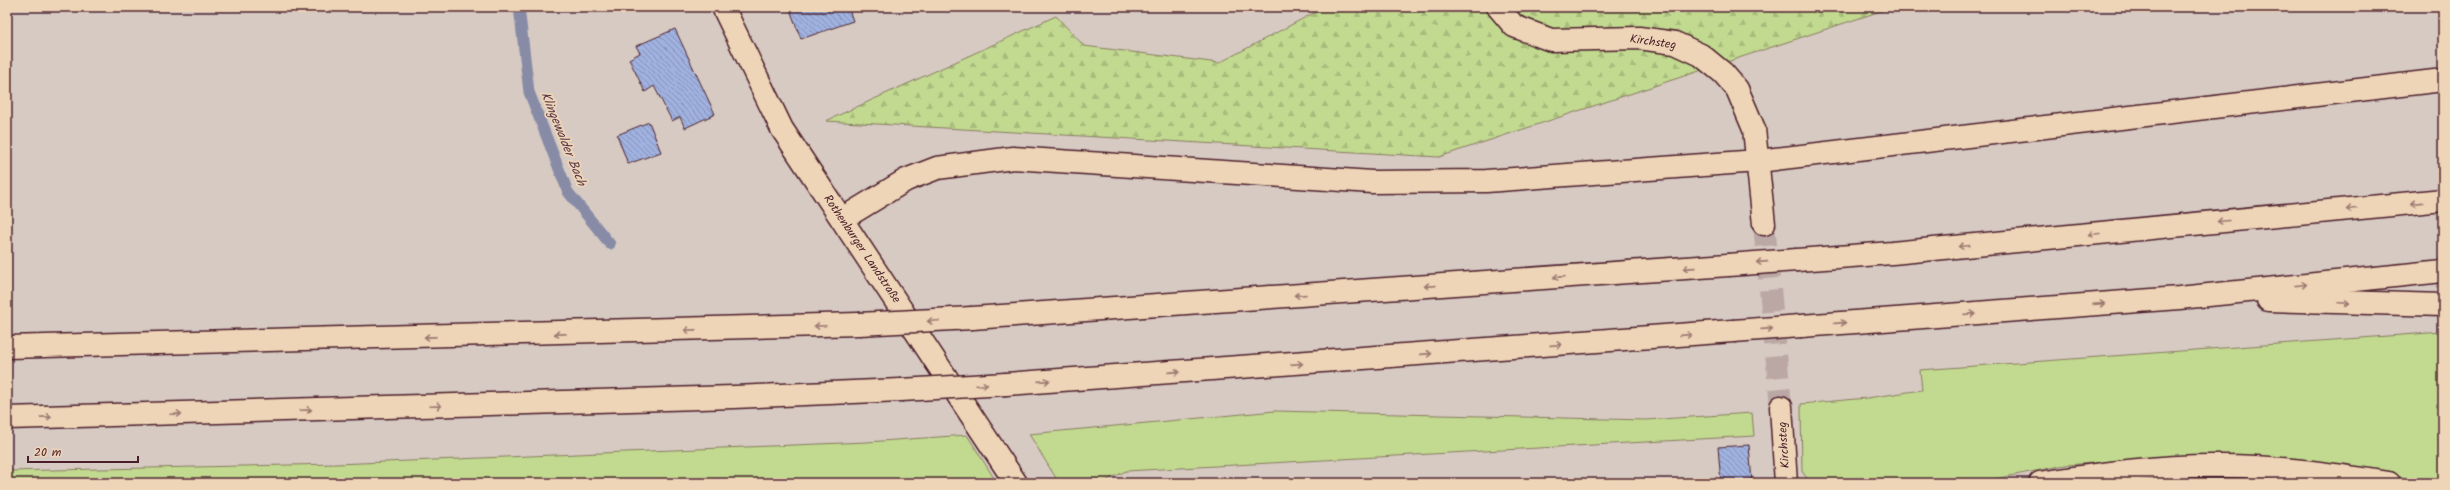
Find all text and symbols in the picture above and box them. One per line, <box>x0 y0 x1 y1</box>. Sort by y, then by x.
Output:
street label: Kirchsteg <box>1629 29 1678 55</box>
water label: Klingewalder Bach <box>535 89 592 190</box>
street label: Rothenburger Landstraße <box>818 191 906 308</box>
one-way arrow <box>2411 199 2424 206</box>
one-way arrow <box>2346 205 2359 213</box>
one-way arrow <box>2217 218 2230 225</box>
one-way arrow <box>2088 230 2101 237</box>
one-way arrow <box>1958 242 1971 250</box>
one-way arrow <box>1756 259 1769 266</box>
one-way arrow <box>1683 264 1696 271</box>
one-way arrow <box>1553 273 1566 280</box>
one-way arrow <box>2294 282 2307 289</box>
one-way arrow <box>1424 283 1437 290</box>
one-way arrow <box>1294 292 1307 299</box>
one-way arrow <box>2337 299 2350 306</box>
one-way arrow <box>2092 300 2105 307</box>
one-way arrow <box>1963 310 1976 317</box>
one-way arrow <box>927 317 940 324</box>
one-way arrow <box>1833 320 1846 327</box>
one-way arrow <box>814 322 827 330</box>
one-way arrow <box>1760 325 1773 332</box>
one-way arrow <box>684 326 697 334</box>
one-way arrow <box>554 330 567 337</box>
one-way arrow <box>1679 331 1692 338</box>
one-way arrow <box>424 333 437 341</box>
one-way arrow <box>1549 341 1562 348</box>
one-way arrow <box>1419 351 1432 358</box>
one-way arrow <box>1290 360 1303 367</box>
one-way arrow <box>1167 369 1180 376</box>
one-way arrow <box>1037 378 1050 385</box>
one-way arrow <box>975 382 988 389</box>
one-way arrow <box>429 402 442 410</box>
one-way arrow <box>299 406 312 414</box>
one-way arrow <box>169 411 182 418</box>
one-way arrow <box>39 414 52 421</box>
street label: Kirchsteg <box>1773 421 1795 469</box>
scale bar <box>28 438 138 464</box>
text: 20 m <box>34 443 62 462</box>

